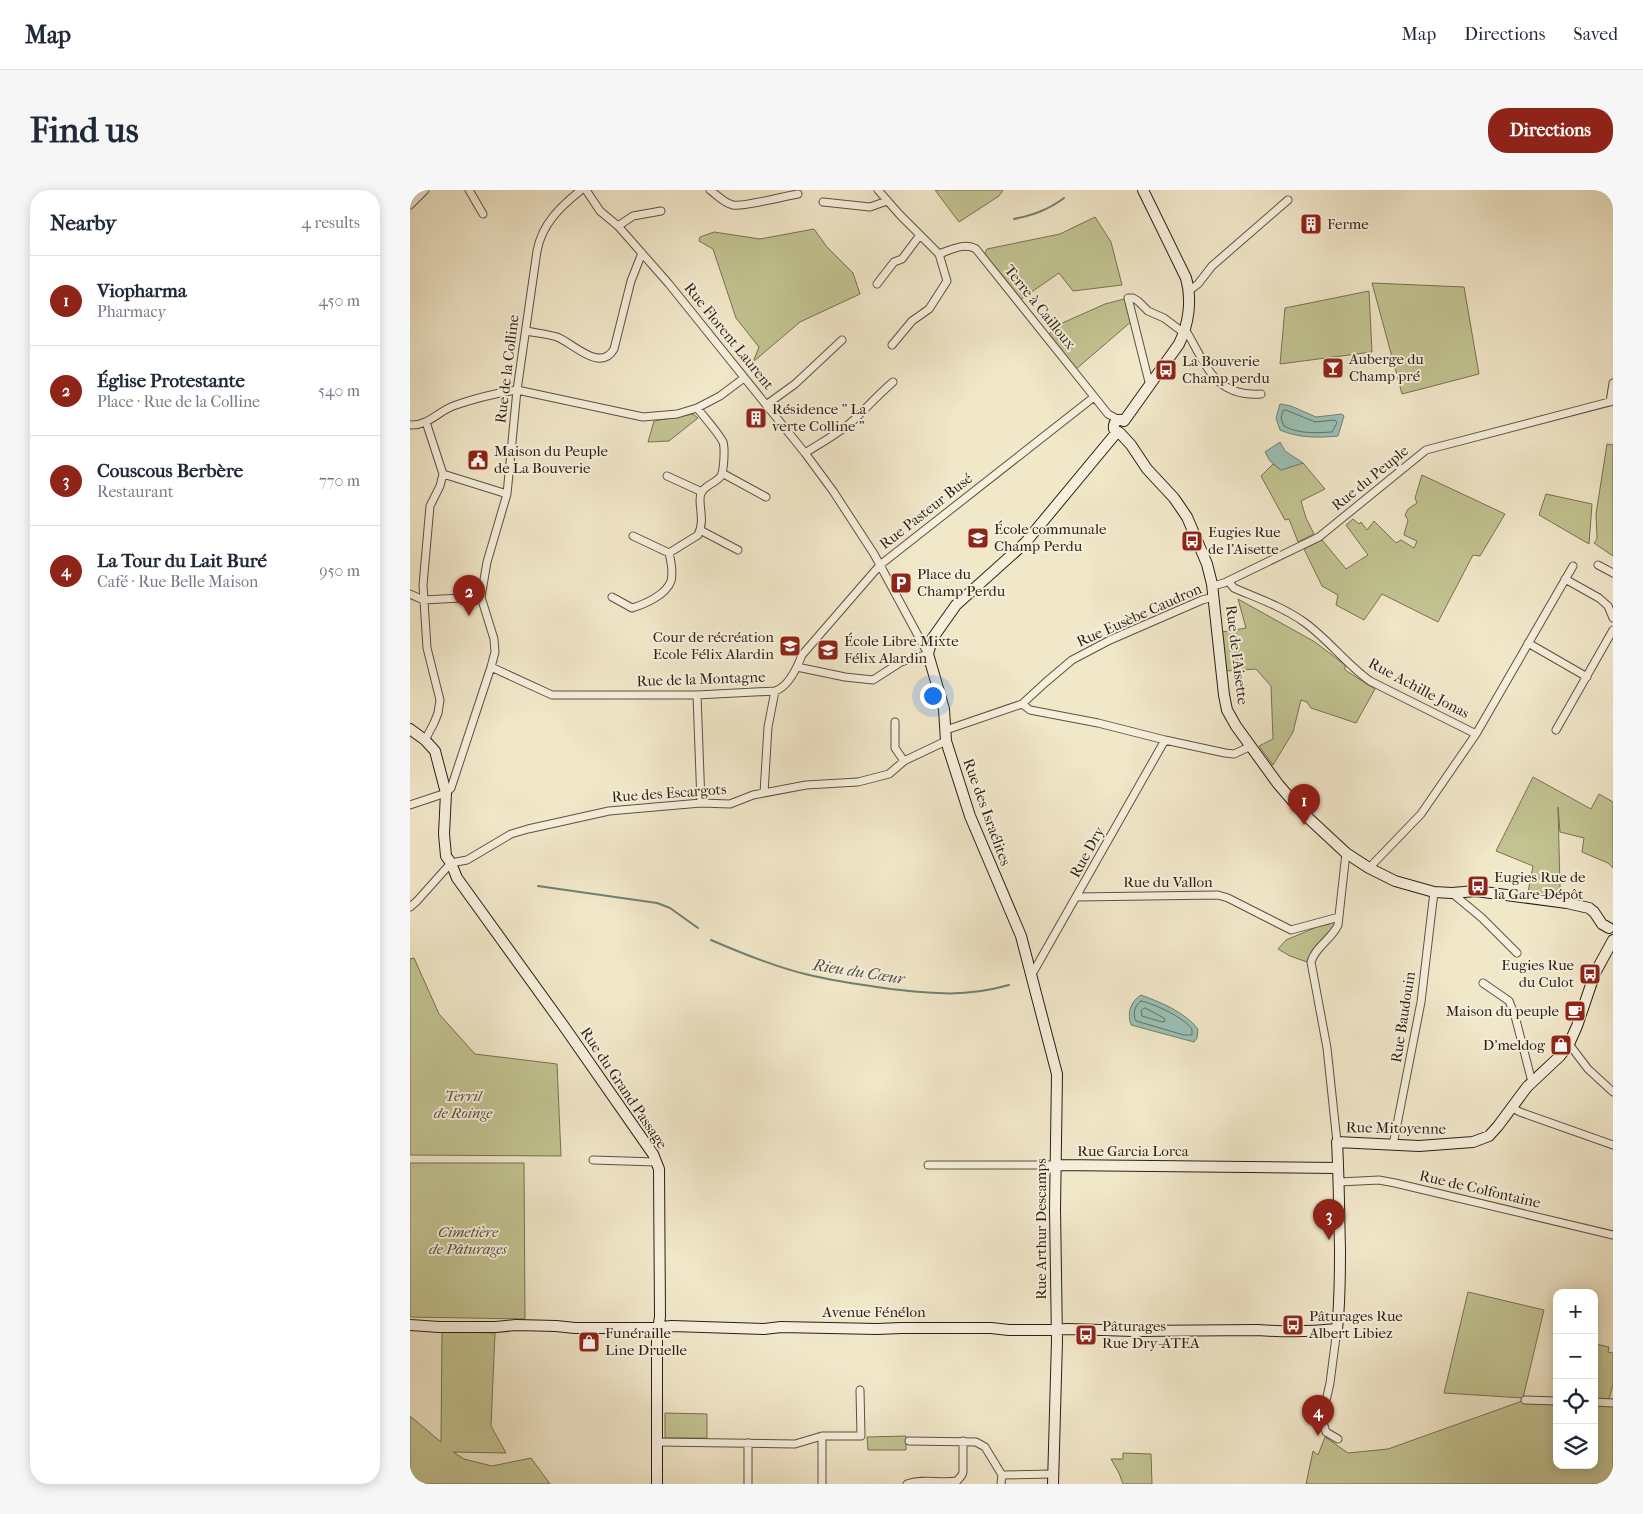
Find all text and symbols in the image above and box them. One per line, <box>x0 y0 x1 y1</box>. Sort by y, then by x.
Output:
text: Map <box>25 21 71 49</box>
text: Map <box>1402 24 1436 45</box>
text: Directions <box>1464 24 1545 45</box>
text: Saved <box>1573 24 1618 45</box>
button: Directions <box>1488 108 1613 153</box>
text: Find us <box>30 110 139 151</box>
text: Nearby <box>50 211 116 235</box>
building icon: Ferme <box>1299 212 1323 236</box>
text: 4 results <box>302 213 360 232</box>
place label: Ferme <box>1327 215 1369 233</box>
street label: Terre à Cailloux <box>1001 261 1080 353</box>
street label: Rue Florent Laurent <box>680 279 778 394</box>
text: Viopharma <box>97 280 187 302</box>
text: 1 <box>63 291 69 310</box>
text: 450 m <box>319 291 360 310</box>
text: Pharmacy <box>97 302 166 321</box>
street label: Rue de la Colline <box>491 313 523 424</box>
place label: Auberge du Champ pré <box>1348 350 1424 385</box>
place label: La Bouverie Champ perdu <box>1182 352 1270 387</box>
bar icon: Auberge du Champ pré <box>1321 356 1345 380</box>
bus stop icon: La Bouverie Champ perdu <box>1154 358 1178 382</box>
text: Église Protestante <box>97 370 245 392</box>
text: 2 <box>62 381 70 400</box>
text: 540 m <box>318 381 360 400</box>
text: Place · Rue de la Colline <box>97 392 260 411</box>
place label: Résidence " La verte Colline " <box>772 400 868 435</box>
building icon: Résidence " La verte Colline " <box>744 406 768 430</box>
street label: Rue du Peuple <box>1328 441 1412 514</box>
place label: Maison du Peuple de La Bouverie <box>494 442 608 477</box>
public building icon: Maison du Peuple de La Bouverie <box>466 448 490 472</box>
text: Couscous Berbère <box>97 460 243 482</box>
street label: Rue Pasteur Busé <box>876 469 977 553</box>
text: 3 <box>63 471 69 490</box>
text: 770 m <box>319 471 360 490</box>
text: Restaurant <box>97 482 173 501</box>
place label: École communale Champ Perdu <box>994 520 1107 555</box>
place label: Eugies Rue de l'Aisette <box>1208 523 1281 558</box>
school or university icon: École communale Champ Perdu <box>966 526 990 550</box>
bus stop icon: Eugies Rue de l'Aisette <box>1180 529 1204 553</box>
text: La Tour du Lait Buré <box>97 550 267 572</box>
text: 4 <box>61 561 71 580</box>
text: 950 m <box>319 561 360 580</box>
place label: Place du Champ Perdu <box>917 565 1006 600</box>
parking icon: Place du Champ Perdu <box>889 571 913 595</box>
text: Café · Rue Belle Maison <box>97 572 258 591</box>
pin: 2 <box>453 575 485 616</box>
street label: Rue Eusèbe Caudron <box>1074 579 1205 651</box>
street label: Rue de l'Aisette <box>1222 604 1252 707</box>
place label: Cour de récréation Ecole Félix Alardin <box>653 628 774 663</box>
place label: École Libre Mixte Félix Alardin <box>844 632 959 667</box>
school or university icon: Cour de récréation Ecole Félix Alardin <box>778 634 802 658</box>
school or university icon: École Libre Mixte Félix Alardin <box>816 638 840 662</box>
street label: Rue Achille Jonas <box>1365 654 1473 722</box>
street label: Rue de la Montagne <box>636 668 766 690</box>
your location <box>920 683 946 709</box>
street label: Rue des Israélites <box>959 756 1015 869</box>
street label: Rue des Escargots <box>611 780 727 806</box>
pin: 1 <box>1288 784 1320 825</box>
street label: Rue Dry <box>1066 822 1109 881</box>
place label: Eugies Rue de la Gare-Dépôt <box>1493 868 1586 903</box>
street label: Rue du Vallon <box>1123 873 1213 891</box>
bus stop icon: Eugies Rue de la Gare-Dépôt <box>1466 874 1490 898</box>
water label: Rieu du Cœur <box>811 955 908 988</box>
place label: Eugies Rue du Culot <box>1501 956 1575 991</box>
bus stop icon: Eugies Rue du Culot <box>1578 962 1602 986</box>
street label: Rue Baudouin <box>1387 970 1419 1064</box>
cafe icon: Maison du peuple <box>1563 999 1587 1023</box>
place label: Maison du peuple <box>1446 1002 1560 1020</box>
street label: Rue du Grand Passage <box>577 1024 672 1153</box>
shop icon: D'meldog <box>1549 1033 1573 1057</box>
place label: D'meldog <box>1483 1036 1546 1054</box>
park label: Terril de Roinge <box>434 1087 493 1122</box>
street label: Rue Mitoyenne <box>1346 1118 1447 1138</box>
street label: Rue Garcia Lorca <box>1077 1142 1190 1160</box>
street label: Rue Arthur Descamps <box>1032 1158 1050 1300</box>
street label: Rue de Colfontaine <box>1418 1166 1543 1212</box>
pin: 3 <box>1313 1199 1345 1240</box>
park label: Cimetière de Pâturages <box>429 1223 507 1258</box>
map controls <box>1553 1289 1598 1469</box>
button: + <box>1553 1289 1598 1334</box>
street label: Avenue Fénélon <box>821 1303 926 1321</box>
place label: Pâturages Rue Albert Libiez <box>1308 1307 1403 1342</box>
bus stop icon: Pâturages Rue Albert Libiez <box>1281 1313 1305 1337</box>
place label: Pâturages Rue Dry-ATEA <box>1102 1317 1200 1352</box>
bus stop icon: Pâturages Rue Dry-ATEA <box>1074 1323 1098 1347</box>
place label: Funéraille Line Druelle <box>605 1324 688 1359</box>
shop icon: Funéraille Line Druelle <box>577 1330 601 1354</box>
button: − <box>1553 1334 1598 1379</box>
button: locate <box>1553 1379 1598 1424</box>
pin: 4 <box>1302 1395 1334 1436</box>
button: layers <box>1553 1424 1598 1469</box>

